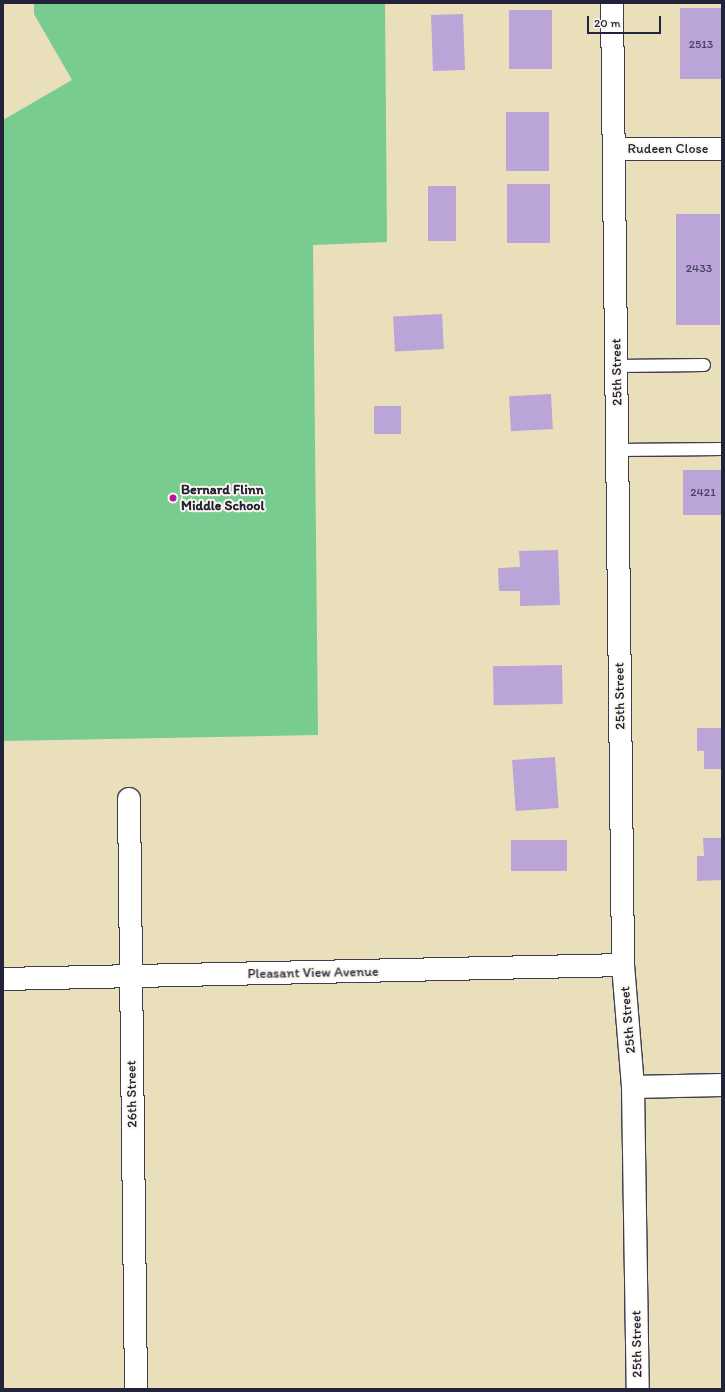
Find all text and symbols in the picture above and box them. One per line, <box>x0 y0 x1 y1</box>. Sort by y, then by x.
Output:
scale bar <box>589 8 663 34</box>
text: 20 m <box>594 16 621 30</box>
house number: 2513 <box>689 38 713 52</box>
street label: Rudeen Close <box>628 141 708 157</box>
house number: 2433 <box>686 262 712 276</box>
street label: 25th Street <box>608 338 626 406</box>
place label: Bernard Flinn Middle School <box>181 482 264 514</box>
house number: 2421 <box>690 486 716 500</box>
marker: Bernard Flinn Middle School <box>168 493 178 503</box>
street label: 25th Street <box>611 662 629 730</box>
street label: Pleasant View Avenue <box>248 963 378 983</box>
street label: 25th Street <box>617 986 639 1054</box>
street label: 26th Street <box>123 1060 141 1128</box>
street label: 25th Street <box>628 1310 646 1378</box>

